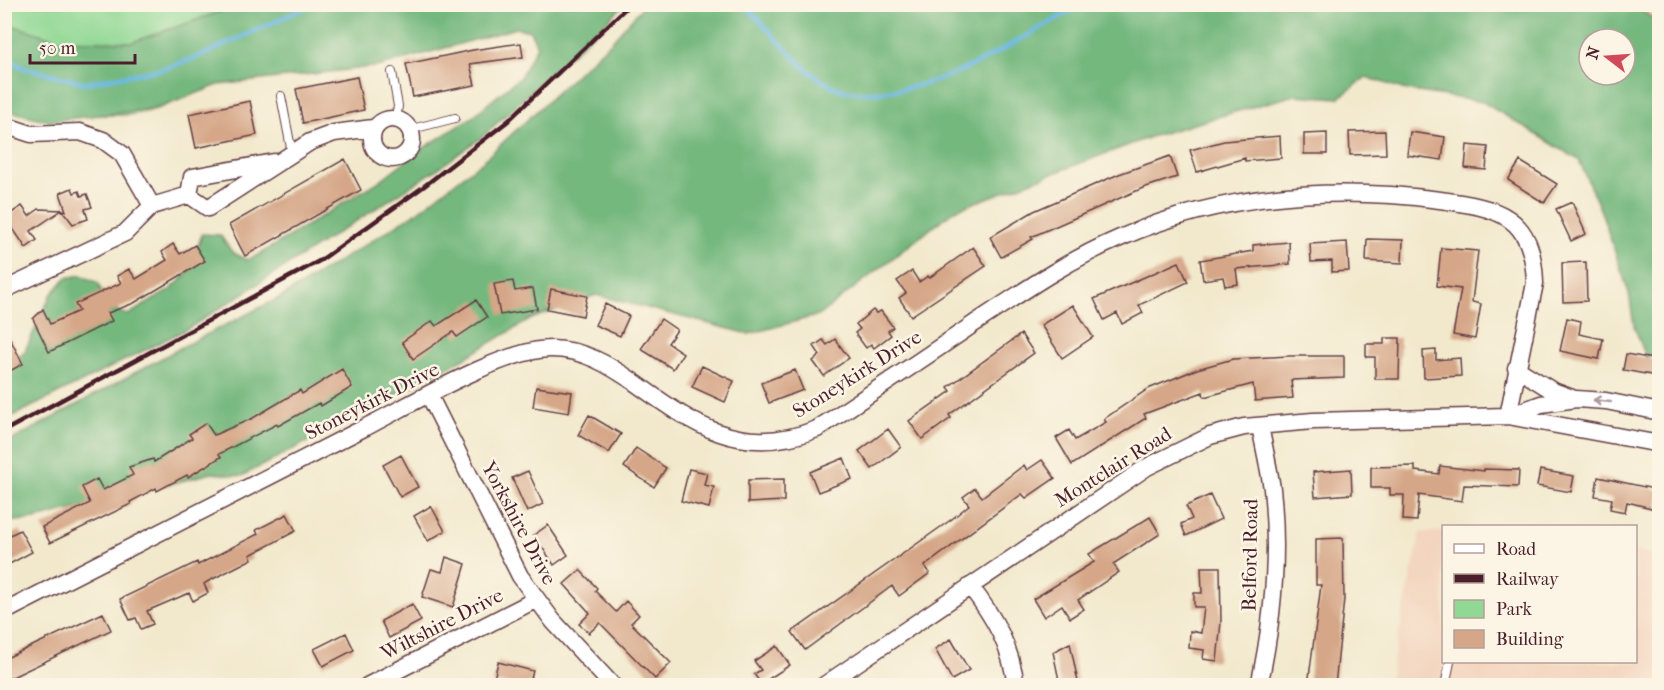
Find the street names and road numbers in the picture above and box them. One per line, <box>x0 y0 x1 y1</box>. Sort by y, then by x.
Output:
street label: Stoneykirk Drive <box>789 325 926 423</box>
street label: Stoneykirk Drive <box>301 357 443 445</box>
street label: Montclair Road <box>1050 421 1177 512</box>
street label: Yorkshire Drive <box>476 457 561 589</box>
street label: Belford Road <box>1238 497 1262 611</box>
street label: Wiltshire Drive <box>376 583 507 665</box>

